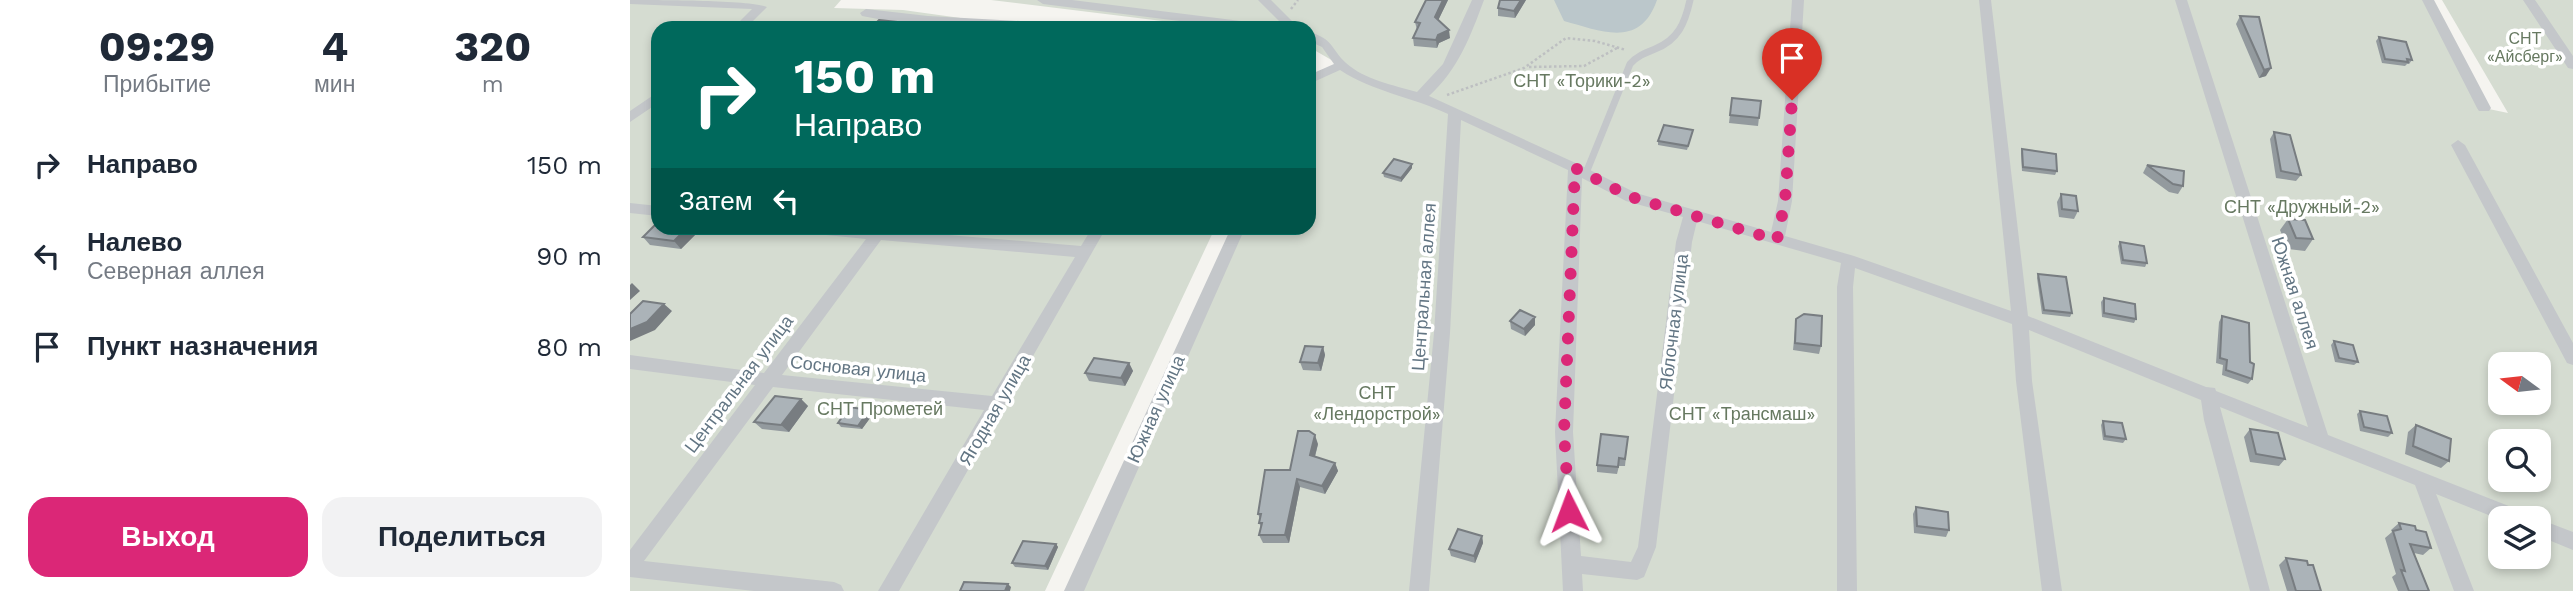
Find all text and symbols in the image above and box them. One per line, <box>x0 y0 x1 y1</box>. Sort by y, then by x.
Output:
text: 09:29 <box>99 22 215 71</box>
text: 4 <box>321 22 348 71</box>
text: 320 <box>454 22 531 71</box>
pin <box>1762 28 1822 100</box>
park label: СНТ «Айсберг» <box>2487 29 2563 66</box>
icon: arrive <box>1773 39 1811 77</box>
text: 150 m <box>794 47 935 105</box>
icon: right <box>679 49 770 140</box>
park label: СНТ «Торики-2» <box>1513 70 1651 91</box>
text: Прибытие <box>103 71 211 98</box>
text: мин <box>314 71 355 98</box>
text: m <box>482 71 504 98</box>
text: Направо <box>794 106 922 144</box>
icon: right <box>28 146 66 184</box>
text: Направо <box>87 149 198 179</box>
text: 150 m <box>527 150 602 180</box>
icon: left <box>767 182 805 220</box>
text: Затем <box>679 186 753 216</box>
park label: СНТ «Дружный-2» <box>2224 196 2380 217</box>
street label: Центральная аллея <box>1407 202 1440 372</box>
text: Налево <box>87 227 182 257</box>
street label: Южная аллея <box>2267 234 2324 352</box>
icon: left <box>28 237 66 275</box>
text: 90 m <box>536 241 602 271</box>
street label: Яблочная улица <box>1655 251 1692 391</box>
text: Северная аллея <box>87 258 265 285</box>
street label: Центральная улица <box>680 310 798 457</box>
icon: arrive <box>28 328 66 366</box>
text: Пункт назначения <box>87 331 318 361</box>
text: 80 m <box>536 332 602 362</box>
street label: Ягодная улица <box>954 350 1035 469</box>
street label: Сосновая улица <box>789 351 928 386</box>
street label: Южная улица <box>1122 351 1189 466</box>
north arrow <box>2488 352 2552 415</box>
map controls <box>2488 352 2551 569</box>
park label: СНТ «Лендорстрой» <box>1313 382 1441 424</box>
park label: СНТ Прометей <box>817 398 943 419</box>
park label: СНТ «Трансмаш» <box>1669 403 1815 424</box>
button: search <box>2488 429 2551 492</box>
position arrow <box>1532 474 1606 548</box>
button: Выход <box>28 497 308 577</box>
button: Поделиться <box>322 497 602 577</box>
button: layers <box>2488 506 2551 569</box>

